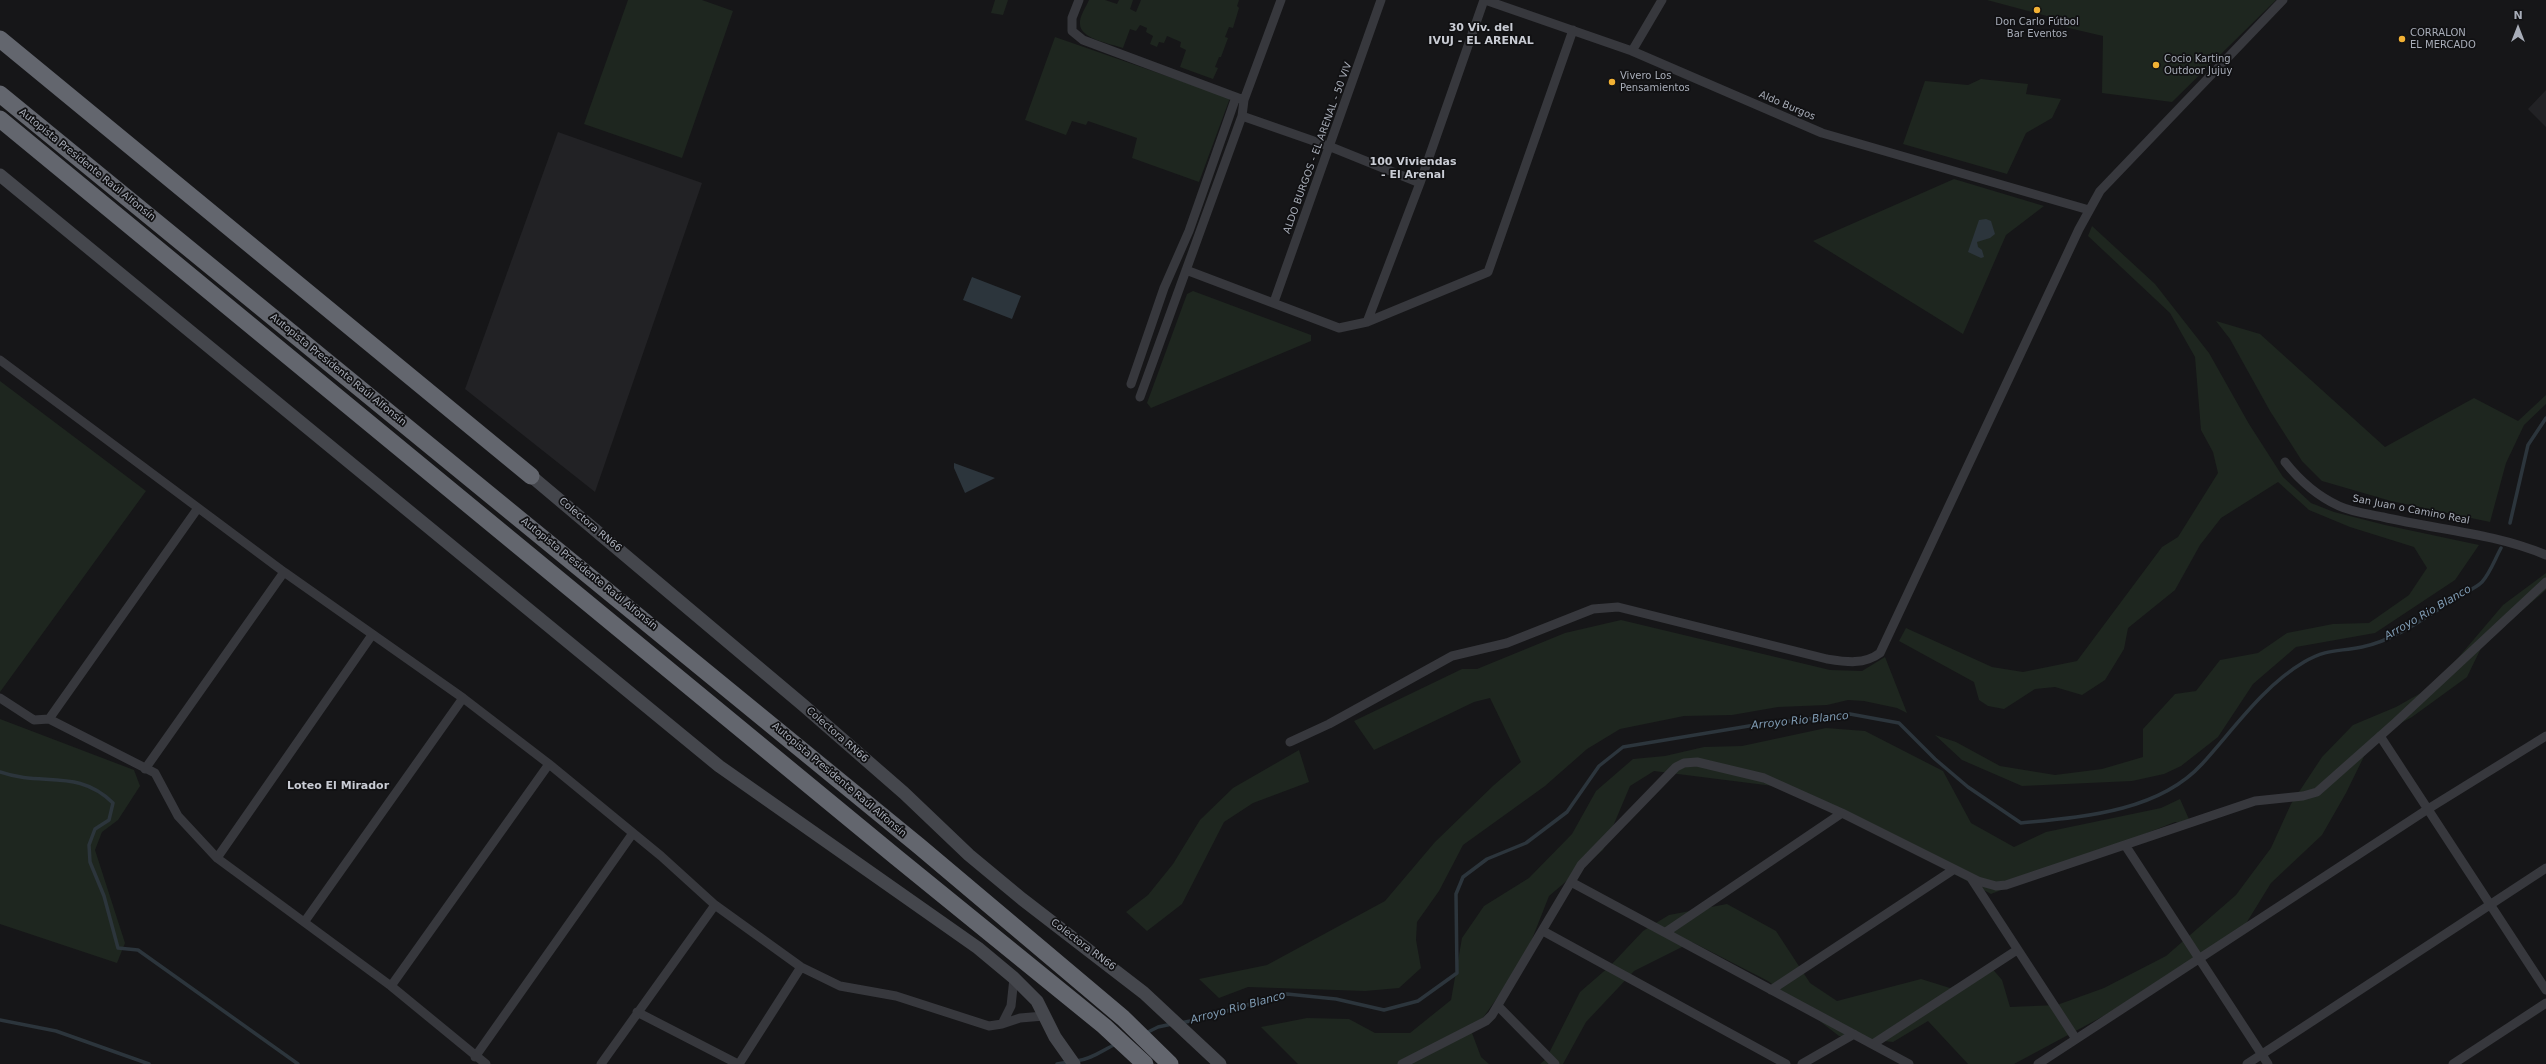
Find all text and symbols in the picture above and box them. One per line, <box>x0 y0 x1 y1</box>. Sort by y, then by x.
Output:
marker: Don Carlo Fútbol Bar Eventos <box>2032 5 2042 15</box>
north arrow <box>2498 8 2538 48</box>
text: N <box>2513 9 2523 22</box>
place label: Don Carlo Fútbol Bar Eventos <box>1995 16 2079 40</box>
district label: 30 Viv. del IVUJ - EL ARENAL <box>1428 21 1534 47</box>
place label: CORRALON EL MERCADO <box>2410 27 2476 50</box>
marker: CORRALON EL MERCADO <box>2397 34 2407 44</box>
place label: Cocio Karting Outdoor Jujuy <box>2164 53 2232 76</box>
marker: Cocio Karting Outdoor Jujuy <box>2151 60 2161 70</box>
street label: ALDO BURGOS - EL ARENAL - 50 VIV <box>1281 61 1355 235</box>
place label: Vivero Los Pensamientos <box>1620 70 1690 94</box>
marker: Vivero Los Pensamientos <box>1607 77 1617 87</box>
street label: Aldo Burgos <box>1757 89 1817 123</box>
street label: Autopista Presidente Raúl Alfonsín <box>16 106 158 224</box>
district label: 100 Viviendas - El Arenal <box>1370 155 1456 181</box>
street label: Autopista Presidente Raúl Alfonsín <box>267 311 409 429</box>
street label: San Juan o Camino Real <box>2351 493 2471 527</box>
street label: Colectora RN66 <box>556 495 624 555</box>
street label: Autopista Presidente Raúl Alfonsín <box>518 515 660 633</box>
water label: Arroyo Rio Blanco <box>2382 583 2474 643</box>
street label: Colectora RN66 <box>804 705 870 765</box>
water label: Arroyo Rio Blanco <box>1751 709 1849 733</box>
street label: Autopista Presidente Raúl Alfonsín <box>769 720 909 840</box>
district label: Loteo El Mirador <box>287 779 389 793</box>
street label: Colectora RN66 <box>1048 917 1118 973</box>
water label: Arroyo Rio Blanco <box>1189 989 1287 1027</box>

